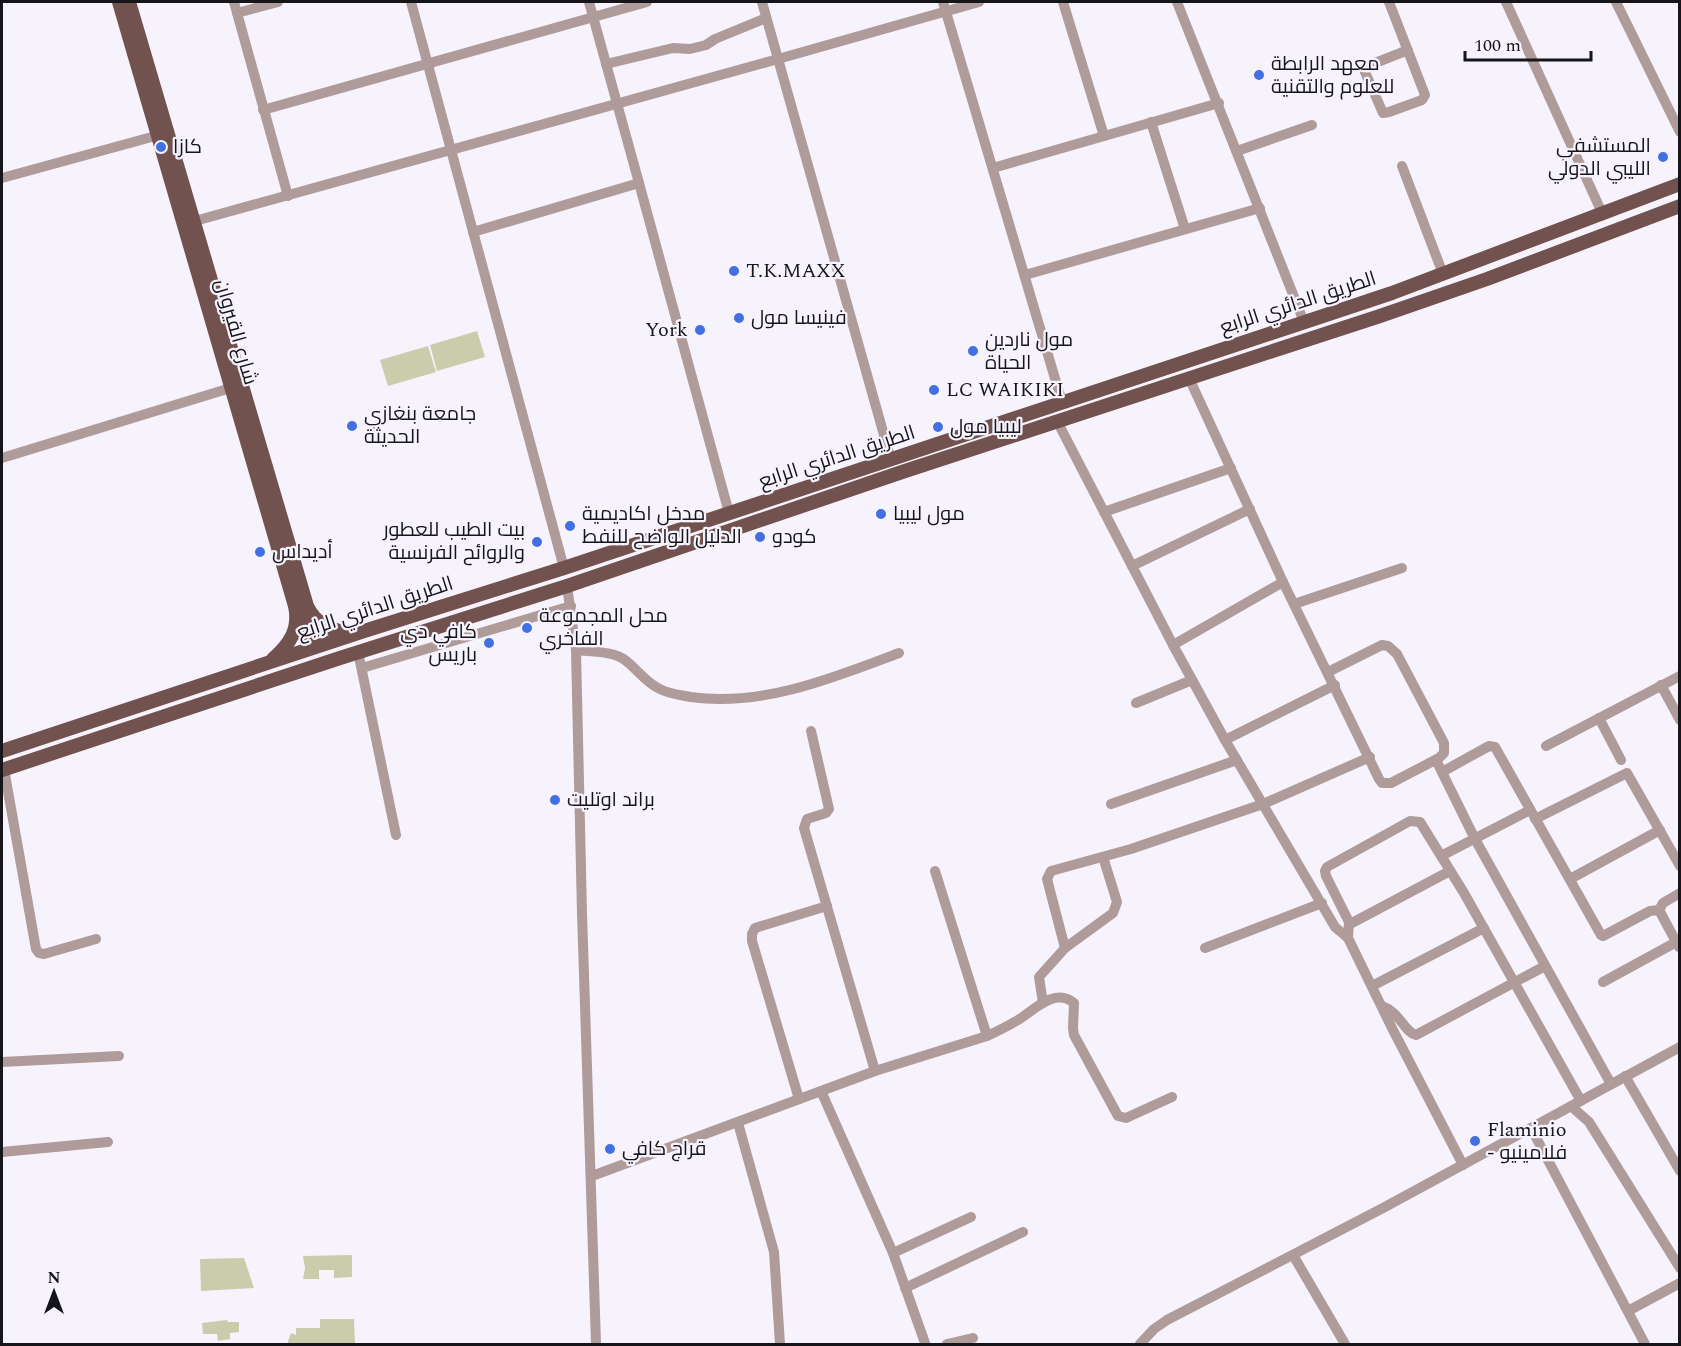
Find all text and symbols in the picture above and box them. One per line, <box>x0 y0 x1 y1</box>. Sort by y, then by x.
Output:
scale bar <box>1465 24 1591 62</box>
text: 100 m <box>1474 32 1521 59</box>
place label: معهد الرابطة للعلوم والتقنية <box>1271 49 1394 102</box>
marker: معهد الرابطة للعلوم والتقنية <box>1252 68 1266 82</box>
place label: المستشفي الليبي الدولي <box>1548 131 1651 184</box>
place label: كازا <box>173 132 202 162</box>
marker: كازا <box>154 140 168 154</box>
marker: المستشفي الليبي الدولي <box>1656 150 1670 164</box>
place label: T.K.MAXX <box>746 256 846 286</box>
marker: T.K.MAXX <box>727 264 741 278</box>
street label: الطريق الدائري الرابع <box>1216 264 1380 342</box>
street label: شارع القيروان <box>207 276 265 388</box>
place label: فينيسا مول <box>751 303 847 333</box>
marker: فينيسا مول <box>732 311 746 325</box>
place label: York <box>645 315 688 345</box>
marker: York <box>693 323 707 337</box>
place label: مول ناردين الحياة <box>985 325 1073 378</box>
marker: مول ناردين الحياة <box>966 344 980 358</box>
place label: LC WAIKIKI <box>946 375 1064 405</box>
marker: LC WAIKIKI <box>927 383 941 397</box>
place label: جامعة بنغازي الحديثة <box>364 399 476 452</box>
place label: ليبيا مول <box>950 412 1022 442</box>
street label: الطريق الدائري الرابع <box>755 418 919 496</box>
marker: جامعة بنغازي الحديثة <box>345 419 359 433</box>
marker: ليبيا مول <box>931 420 945 434</box>
place label: مدخل اكاديمية الدليل الواضح للنفط <box>582 499 742 552</box>
place label: مول ليبيا <box>893 499 965 529</box>
marker: مول ليبيا <box>874 507 888 521</box>
place label: بيت الطيب للعطور والروائح الفرنسية <box>382 515 525 568</box>
marker: مدخل اكاديمية الدليل الواضح للنفط <box>563 519 577 533</box>
place label: كودو <box>772 522 817 552</box>
marker: كودو <box>753 530 767 544</box>
marker: بيت الطيب للعطور والروائح الفرنسية <box>530 535 544 549</box>
place label: أديداس <box>272 537 333 567</box>
marker: أديداس <box>253 545 267 559</box>
street label: الطريق الدائري الرابع <box>293 569 457 647</box>
place label: محل المجموعة الفاخري <box>539 601 668 654</box>
place label: كافي دي باريس <box>400 617 477 670</box>
marker: محل المجموعة الفاخري <box>520 621 534 635</box>
marker: كافي دي باريس <box>482 636 496 650</box>
place label: براند اوتليت <box>567 785 655 815</box>
marker: براند اوتليت <box>548 793 562 807</box>
place label: Flaminio - فلامينيو <box>1487 1115 1567 1168</box>
place label: قراج كافي <box>622 1134 706 1164</box>
marker: Flaminio - فلامينيو <box>1468 1134 1482 1148</box>
marker: قراج كافي <box>603 1142 617 1156</box>
north arrow <box>24 1262 84 1322</box>
text: N <box>47 1266 61 1290</box>

